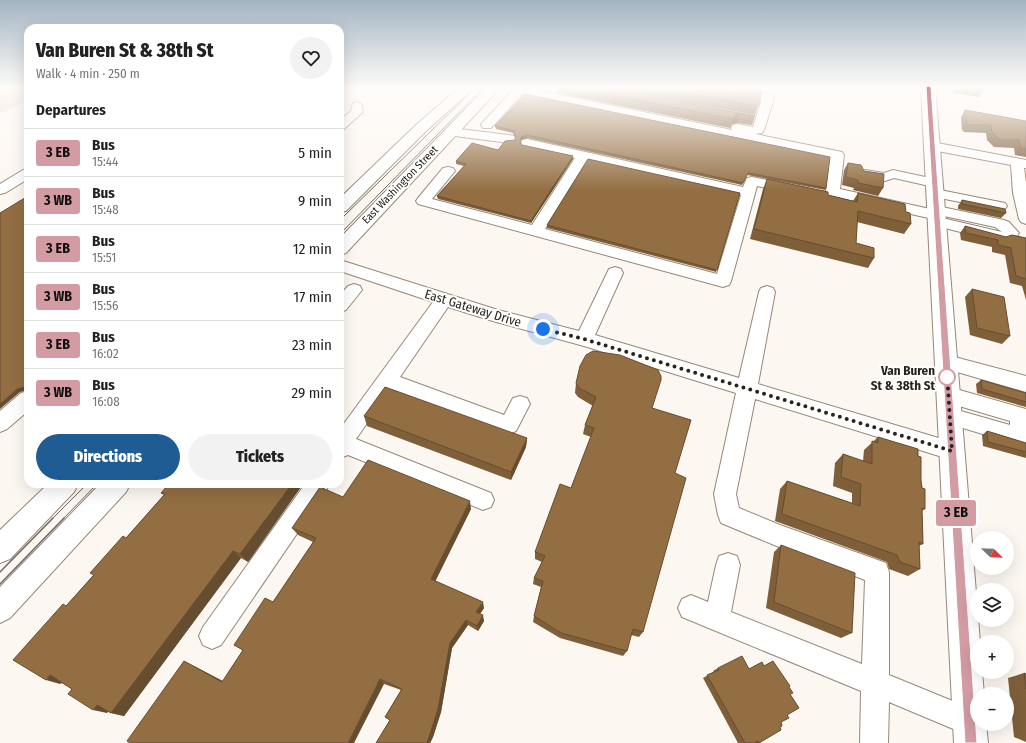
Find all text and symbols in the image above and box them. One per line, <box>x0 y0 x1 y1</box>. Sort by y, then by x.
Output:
button: heart <box>290 37 332 79</box>
text: Van Buren St & 38th St <box>36 39 213 62</box>
text: Walk · 4 min · 250 m <box>36 66 140 81</box>
text: Departures <box>36 101 106 119</box>
text: Bus <box>92 136 115 154</box>
street label: East Washington Street <box>359 143 441 227</box>
text: 3 EB <box>46 144 70 161</box>
text: 5 min <box>298 144 332 162</box>
text: 15:44 <box>92 154 118 169</box>
text: Bus <box>92 184 115 202</box>
text: 3 WB <box>44 192 72 209</box>
text: 9 min <box>298 192 332 210</box>
text: 15:48 <box>92 202 119 217</box>
text: Bus <box>92 232 115 250</box>
text: 3 EB <box>46 240 70 257</box>
text: 12 min <box>293 240 332 258</box>
text: 15:51 <box>92 250 116 265</box>
text: Bus <box>92 280 115 298</box>
street label: East Gateway Drive <box>423 286 523 330</box>
text: 3 WB <box>44 288 72 305</box>
text: 17 min <box>293 288 332 306</box>
text: 15:56 <box>92 298 118 313</box>
your location <box>533 319 553 339</box>
text: Bus <box>92 328 115 346</box>
text: 3 EB <box>46 336 70 353</box>
text: 23 min <box>292 336 332 354</box>
text: 16:02 <box>92 346 119 361</box>
place label: Van Buren St & 38th St <box>871 363 935 393</box>
marker: Van Buren St & 38th St <box>938 368 956 386</box>
text: Bus <box>92 376 115 394</box>
text: 3 WB <box>44 384 72 401</box>
text: 29 min <box>291 384 332 402</box>
text: 16:08 <box>92 394 120 409</box>
button: Directions <box>36 434 180 480</box>
button: Tickets <box>188 434 332 480</box>
line badge: 3 EB <box>928 500 984 526</box>
text: 3 EB <box>944 504 968 521</box>
north arrow <box>970 531 1014 575</box>
map controls <box>970 531 1014 731</box>
button: layers <box>970 583 1014 627</box>
button: + <box>970 635 1014 679</box>
button: − <box>970 687 1014 731</box>

